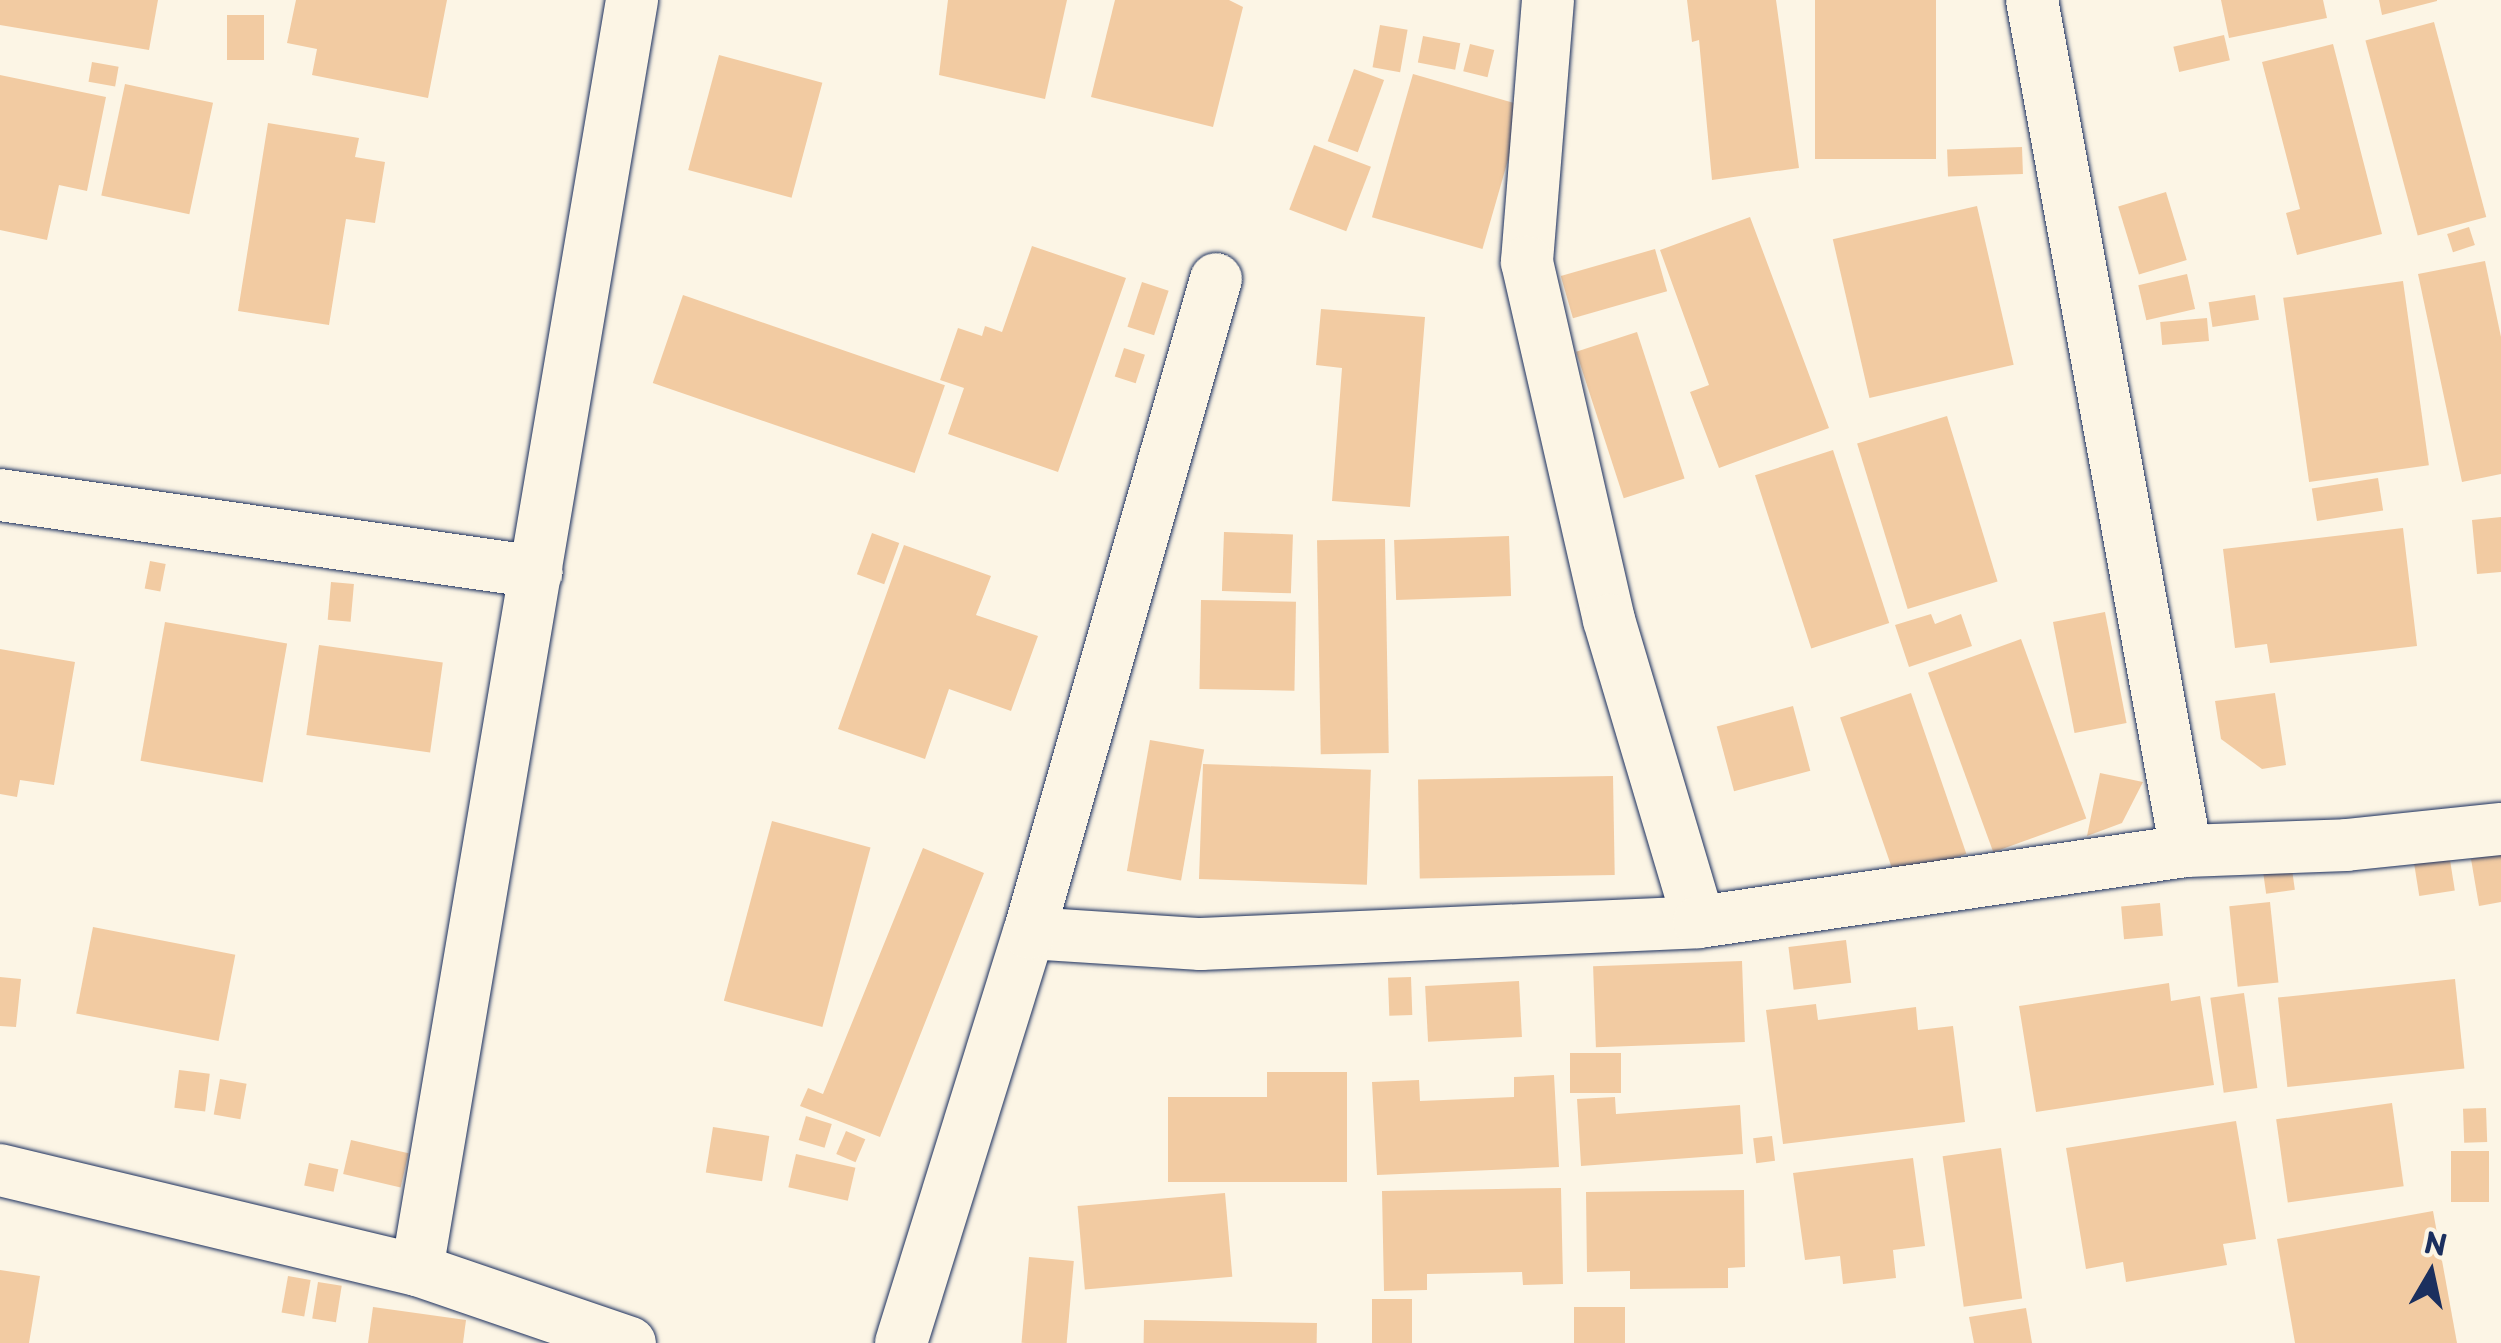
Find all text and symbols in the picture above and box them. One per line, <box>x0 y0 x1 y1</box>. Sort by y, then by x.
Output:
text: N <box>2421 1220 2450 1266</box>
north arrow <box>2381 1223 2481 1323</box>

